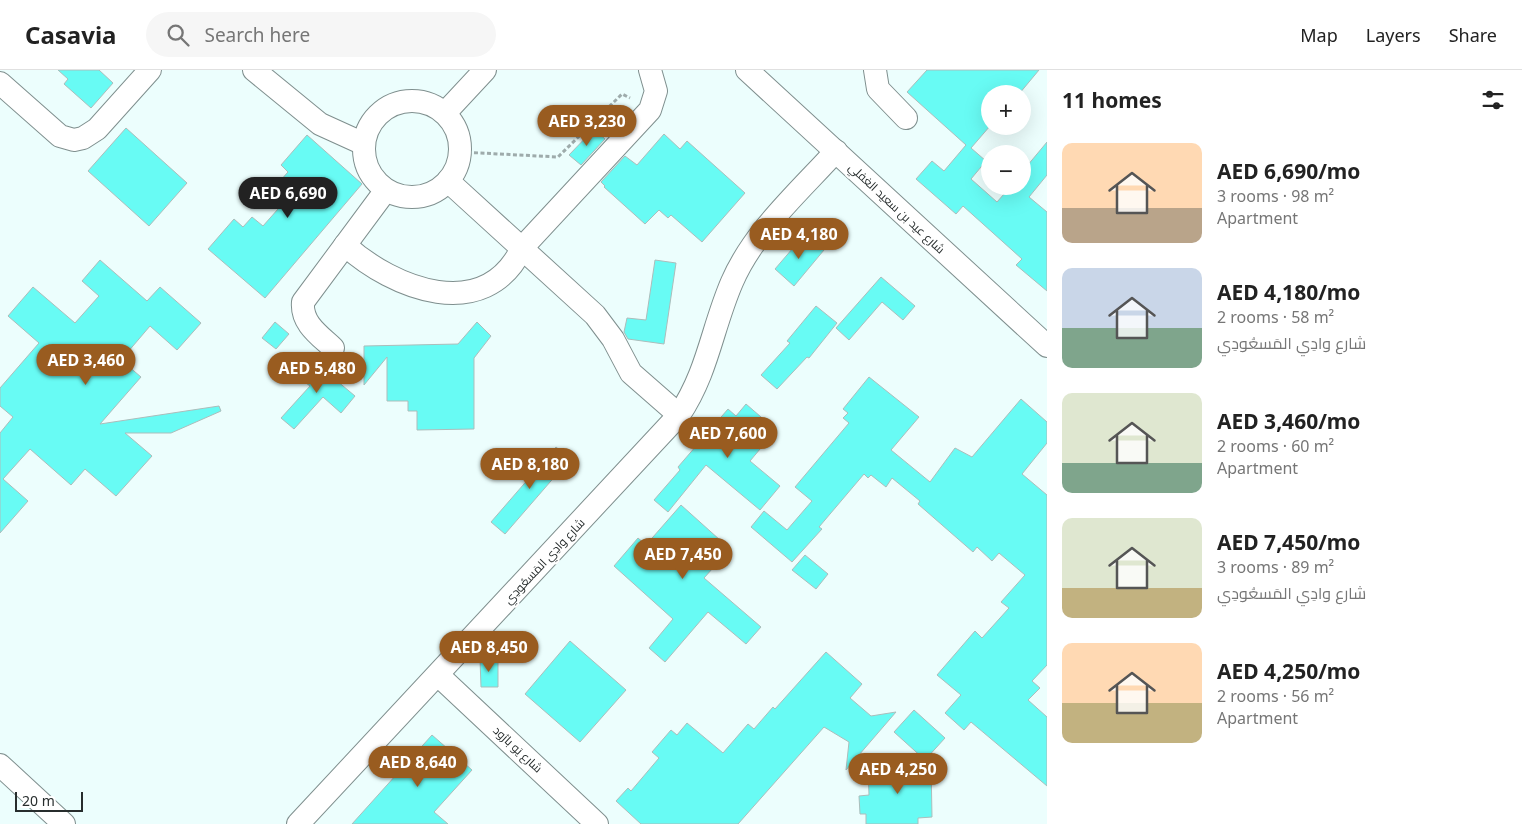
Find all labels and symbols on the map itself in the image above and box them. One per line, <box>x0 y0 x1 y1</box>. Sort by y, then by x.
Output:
pin: AED 3,230 <box>530 104 644 147</box>
street label: شارع عيد بن سعيد الغفلي <box>844 159 949 259</box>
pin: AED 6,690 <box>231 176 345 219</box>
pin: AED 4,180 <box>742 218 856 260</box>
pin: AED 3,460 <box>29 344 143 386</box>
pin: AED 5,480 <box>260 352 374 394</box>
pin: AED 7,600 <box>671 416 785 459</box>
pin: AED 8,180 <box>473 448 587 490</box>
street label: شارع وادِي المَسعُودِي <box>500 514 590 609</box>
pin: AED 7,450 <box>626 538 740 580</box>
pin: AED 8,450 <box>432 630 546 673</box>
street label: شارع يَو بارُود <box>490 722 546 776</box>
pin: AED 8,640 <box>361 746 475 788</box>
pin: AED 4,250 <box>841 752 955 795</box>
scale bar <box>15 789 82 812</box>

